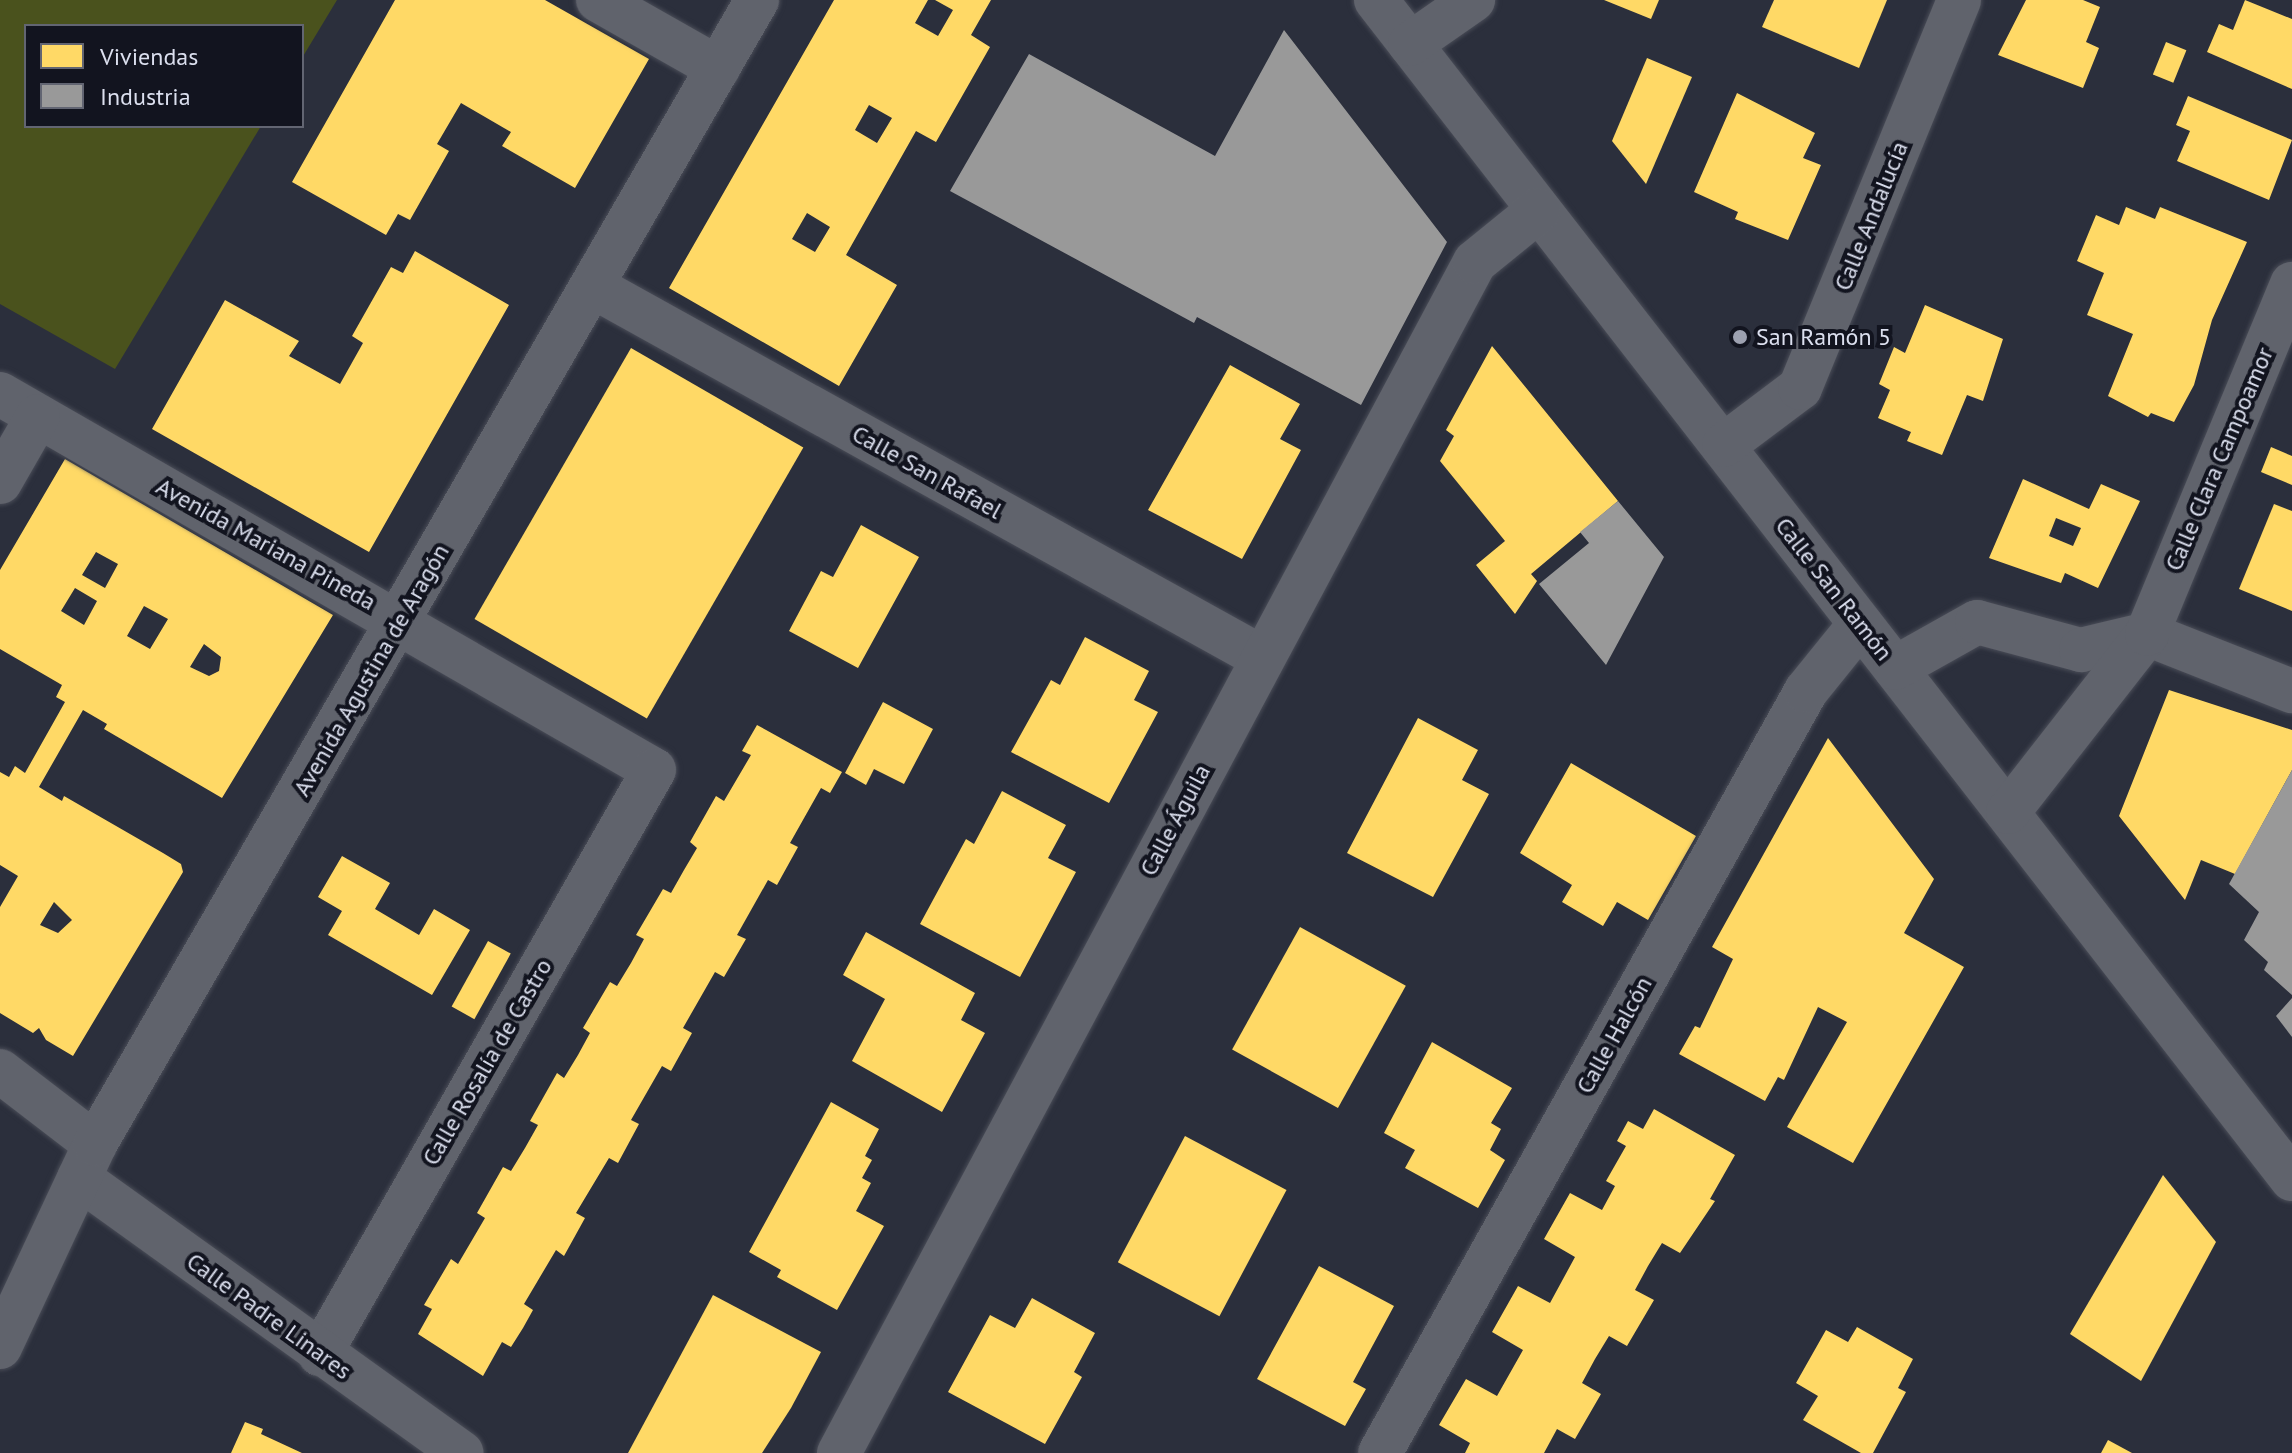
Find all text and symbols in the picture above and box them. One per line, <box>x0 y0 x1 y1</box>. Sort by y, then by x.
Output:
legend <box>24 24 304 128</box>
text: Viviendas <box>100 41 198 72</box>
text: Industria <box>100 81 191 112</box>
street label: Calle Andalucía <box>1828 137 1914 295</box>
place label: San Ramón 5 <box>1756 323 1891 351</box>
marker: San Ramón 5 <box>1731 328 1749 346</box>
street label: Calle Clara Campoamor <box>2159 343 2279 575</box>
street label: Calle San Rafael <box>847 419 1007 525</box>
street label: Avenida Mariana Pineda <box>151 472 381 616</box>
street label: Calle San Ramón <box>1769 512 1899 666</box>
street label: Avenida Agustina de Aragón <box>287 538 455 802</box>
street label: Calle Águila <box>1133 759 1217 881</box>
street label: Calle Rosalía de Castro <box>416 954 558 1170</box>
street label: Calle Halcón <box>1570 972 1658 1098</box>
street label: Calle Padre Linares <box>181 1247 357 1385</box>

